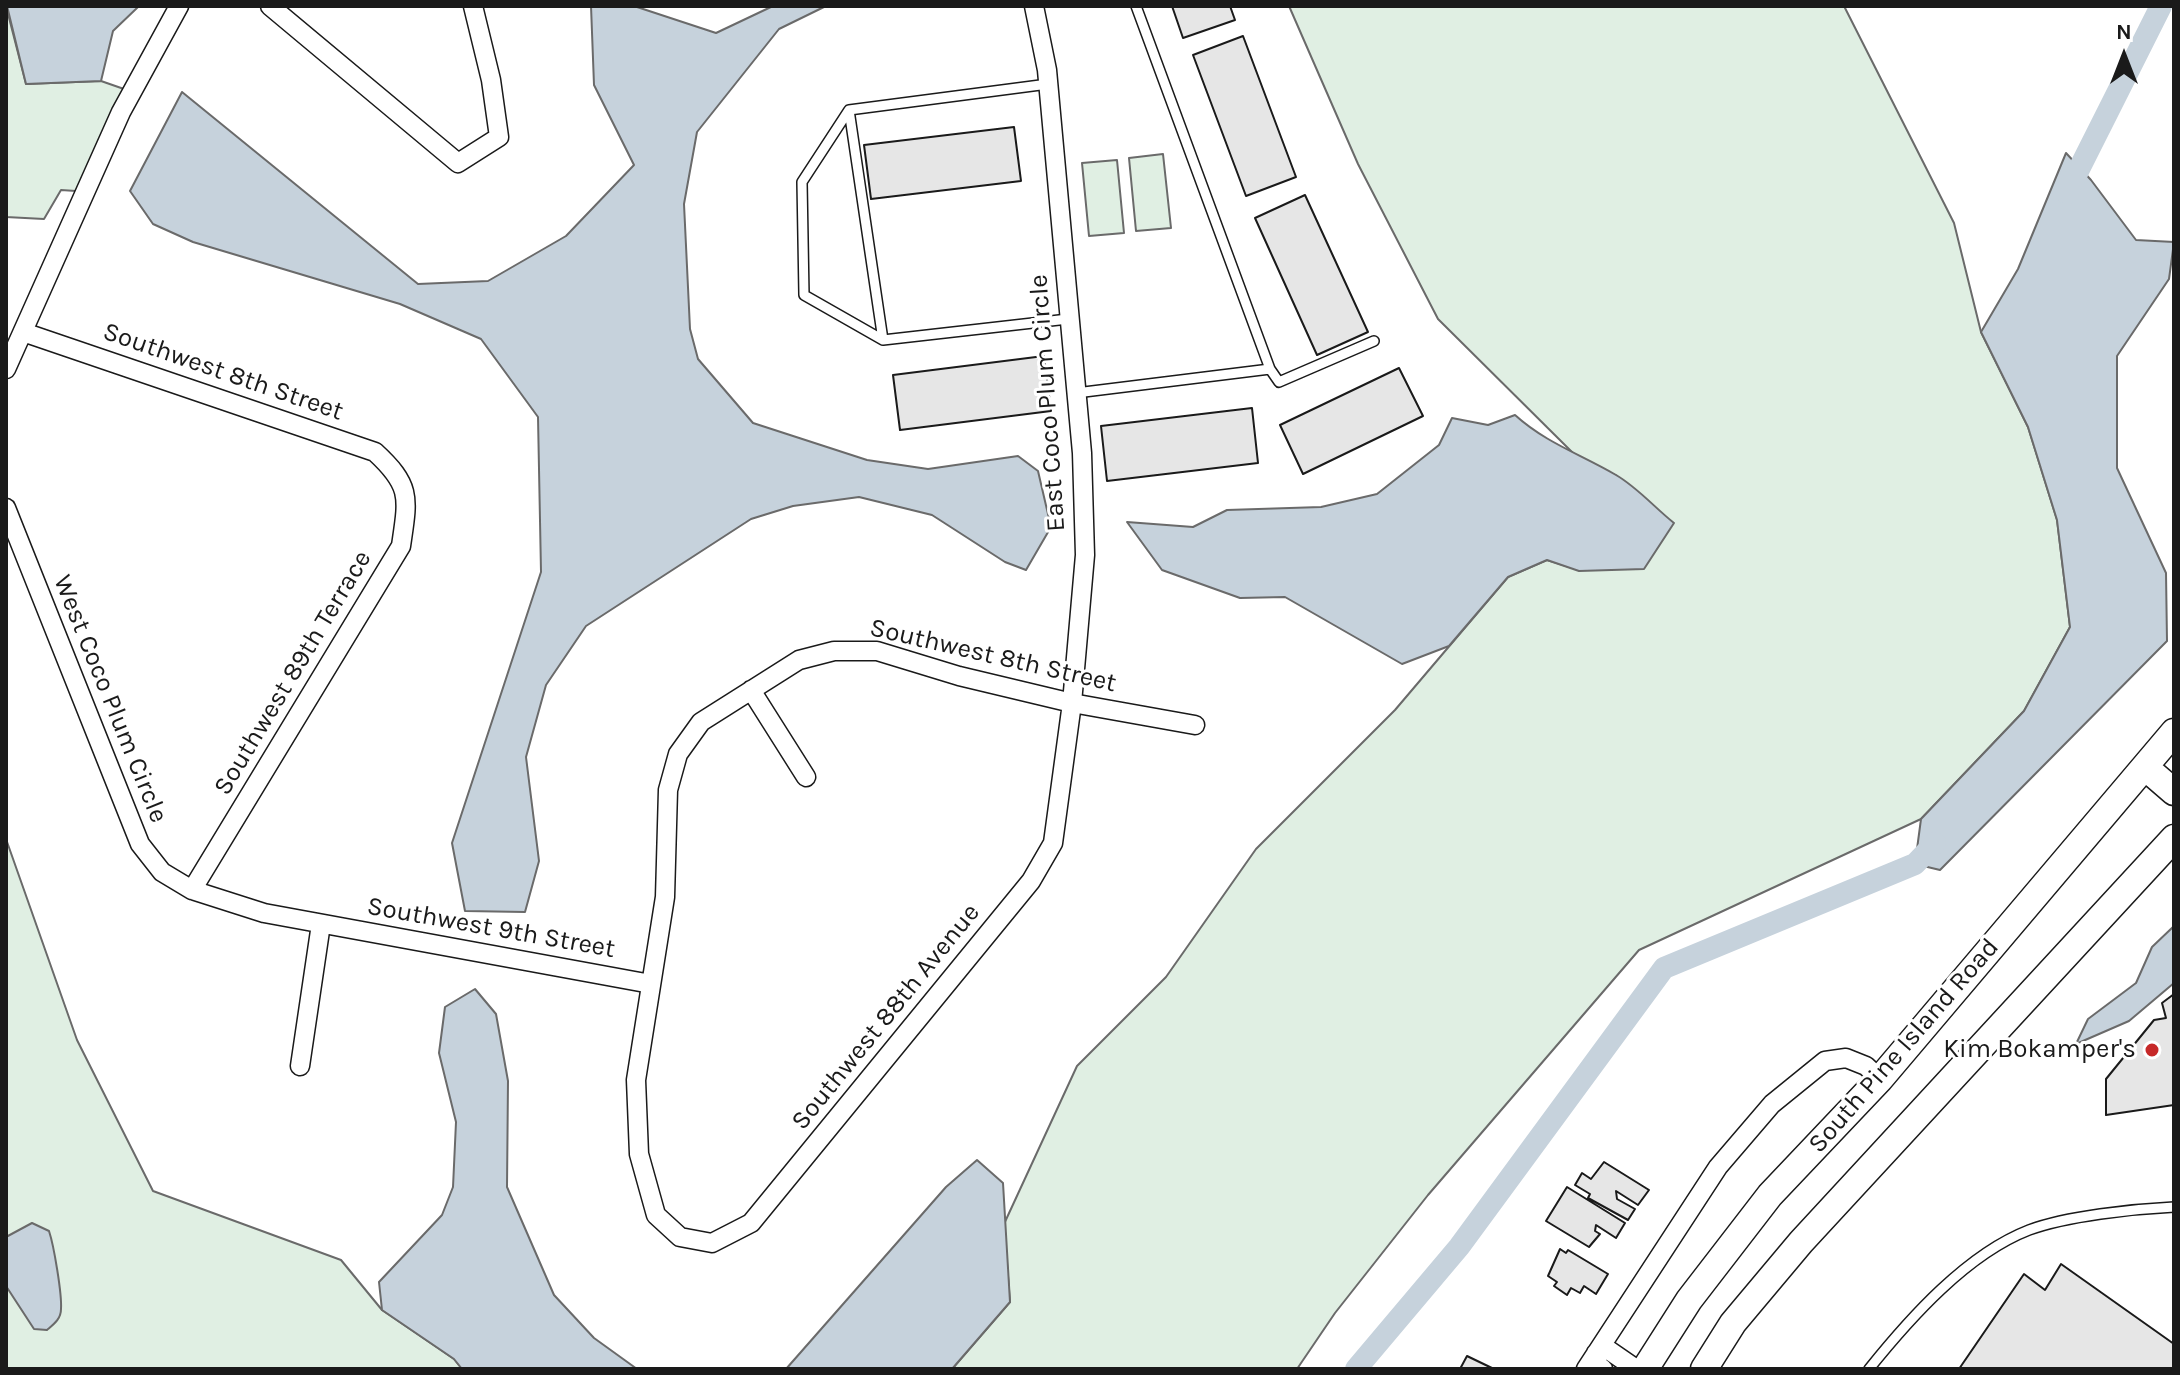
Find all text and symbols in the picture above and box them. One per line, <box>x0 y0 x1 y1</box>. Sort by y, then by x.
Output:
north arrow <box>2084 16 2164 96</box>
text: N <box>2116 19 2132 45</box>
street label: East Coco Plum Circle <box>1023 273 1073 533</box>
street label: Southwest 8th Street <box>99 316 347 428</box>
street label: Southwest 89th Terrace <box>208 545 378 801</box>
street label: West Coco Plum Circle <box>46 571 174 827</box>
street label: Southwest 8th Street <box>867 612 1119 700</box>
street label: Southwest 9th Street <box>365 891 617 965</box>
street label: Southwest 88th Avenue <box>785 898 987 1136</box>
street label: South Pine Island Road <box>1802 932 2006 1160</box>
place label: Kim Bokamper's <box>1943 1034 2136 1066</box>
marker: Kim Bokamper's <box>2143 1041 2161 1059</box>

